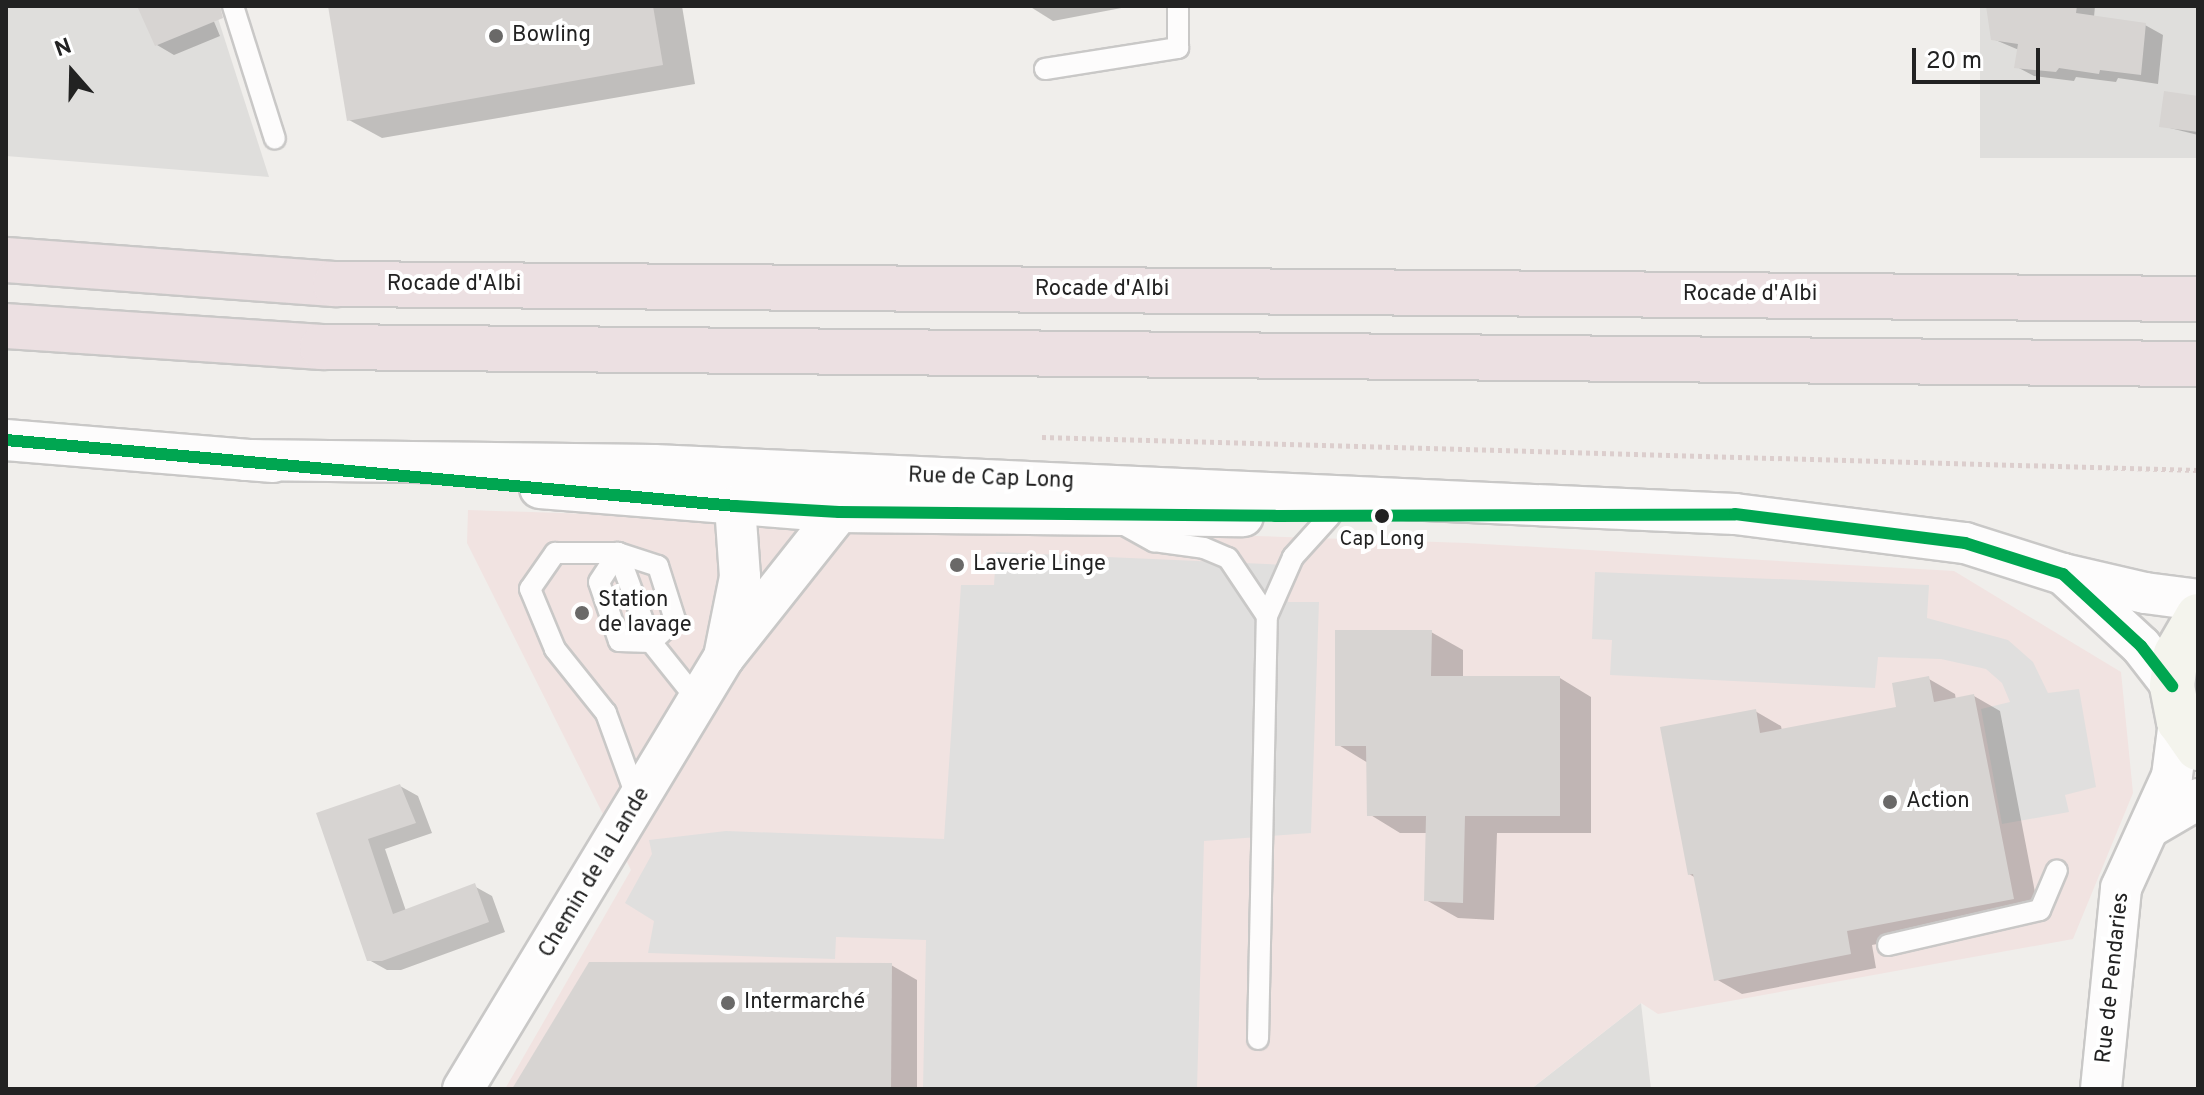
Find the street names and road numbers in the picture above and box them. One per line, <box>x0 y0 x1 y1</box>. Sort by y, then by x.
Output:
street label: Rocade d'Albi <box>387 272 521 298</box>
street label: Rocade d'Albi <box>1035 277 1169 303</box>
street label: Rocade d'Albi <box>1683 282 1817 308</box>
street label: Rue de Cap Long <box>907 463 1075 495</box>
street label: Chemin de la Lande <box>534 783 656 963</box>
street label: Rue de Pendaries <box>2091 891 2135 1065</box>

